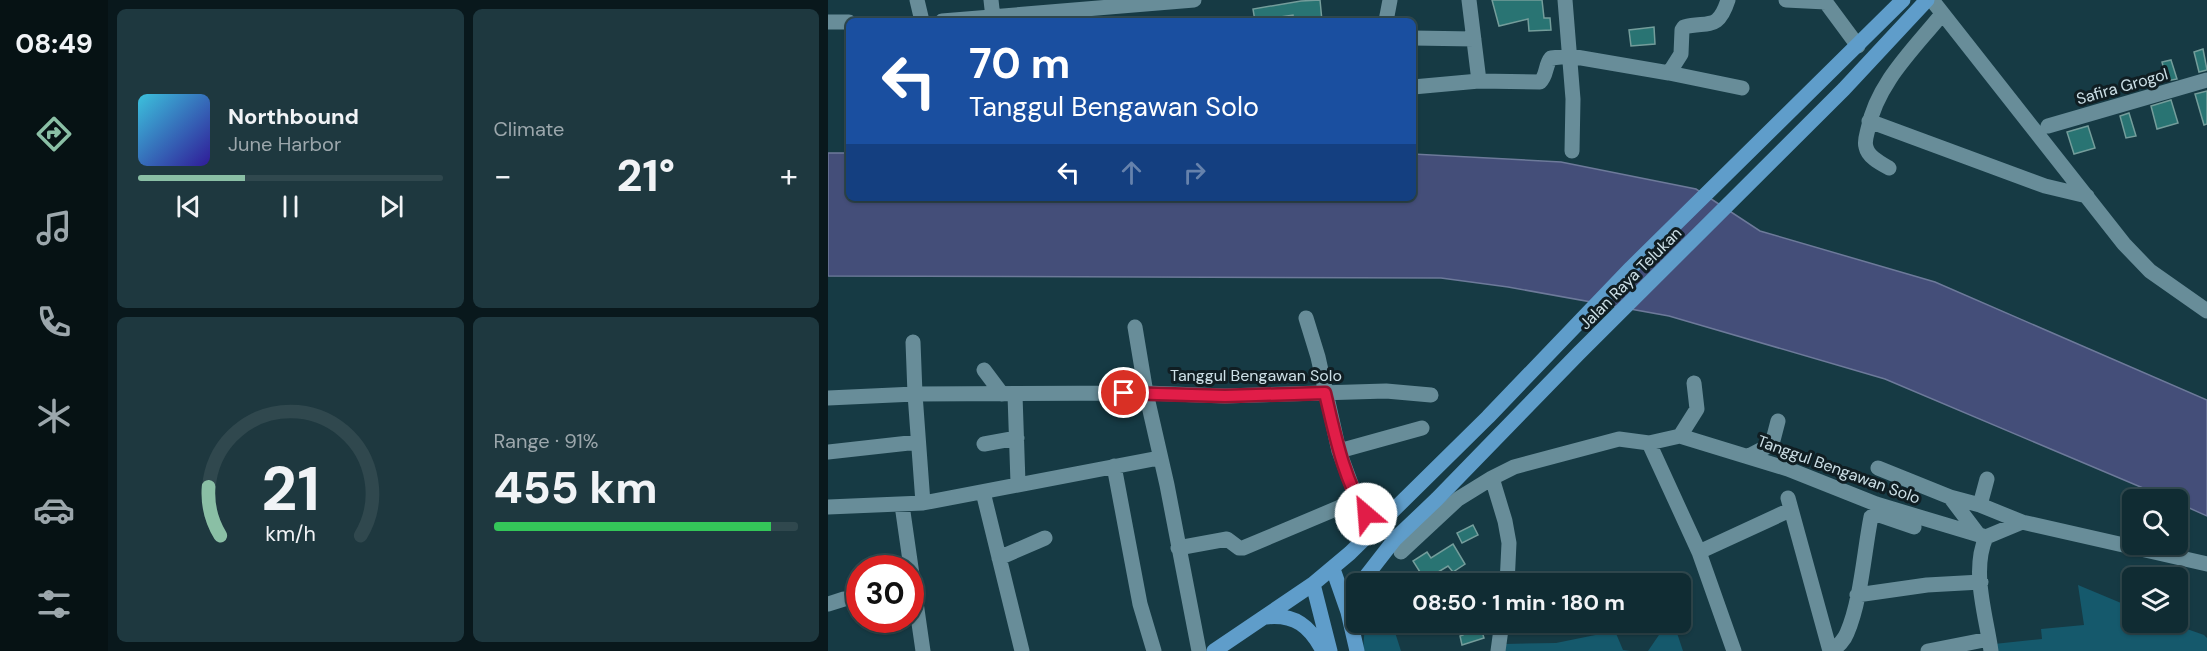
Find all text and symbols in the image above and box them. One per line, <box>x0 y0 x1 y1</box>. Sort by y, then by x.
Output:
text: 08:49 <box>15 26 93 61</box>
text: 70 m <box>969 36 1070 91</box>
icon: left <box>870 42 948 120</box>
street label: Safira Grogol <box>2074 63 2170 110</box>
text: Tanggul Bengawan Solo <box>969 89 1259 124</box>
text: Northbound <box>228 102 359 131</box>
icon: directions <box>33 113 75 155</box>
text: Climate <box>494 116 564 142</box>
text: June Harbor <box>228 131 341 157</box>
text: 21° <box>616 146 675 205</box>
text: − <box>494 154 512 197</box>
text: + <box>780 154 798 197</box>
icon: left <box>1052 156 1085 189</box>
icon: ahead <box>1115 156 1148 189</box>
icon: right <box>1178 156 1211 189</box>
icon: previous <box>172 190 205 223</box>
icon: pause <box>274 190 307 223</box>
icon: next <box>375 190 408 223</box>
icon: music <box>33 207 75 249</box>
street label: Jalan Raya Telukan <box>1575 223 1686 334</box>
icon: phone <box>33 301 75 343</box>
street label: Tanggul Bengawan Solo <box>1170 365 1342 386</box>
pin <box>1098 367 1149 418</box>
icon: arrive <box>1107 376 1140 409</box>
icon: climate <box>33 395 75 437</box>
text: Range · 91% <box>494 428 598 454</box>
street label: Tanggul Bengawan Solo <box>1755 430 1923 509</box>
text: 21 <box>261 448 320 529</box>
text: 455 km <box>494 458 658 517</box>
position arrow <box>1334 482 1398 546</box>
icon: car <box>33 489 75 531</box>
map controls <box>2122 489 2188 633</box>
button: search <box>2122 489 2188 555</box>
text: km/h <box>265 521 316 549</box>
speed limit sign: 30 <box>846 555 924 633</box>
button: layers <box>2122 567 2188 633</box>
icon: filters <box>33 583 75 625</box>
text: 08:50 · 1 min · 180 m <box>1412 588 1625 617</box>

